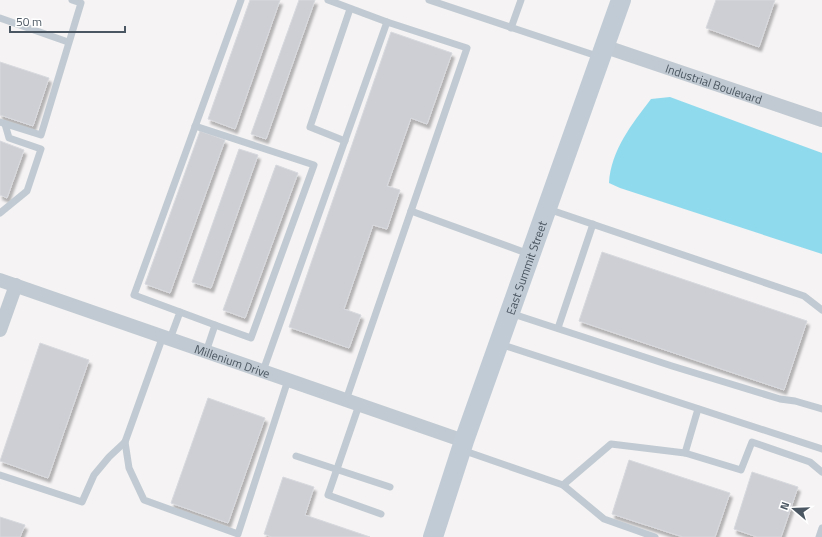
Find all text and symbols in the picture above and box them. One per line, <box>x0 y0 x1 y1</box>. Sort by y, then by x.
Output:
scale bar <box>10 8 125 34</box>
text: 50 m <box>16 12 42 31</box>
street label: Industrial Boulevard <box>663 58 765 109</box>
street label: East Summit Street <box>500 217 551 317</box>
street label: Millenium Drive <box>192 339 273 383</box>
north arrow <box>774 489 814 529</box>
text: N <box>776 500 793 512</box>

